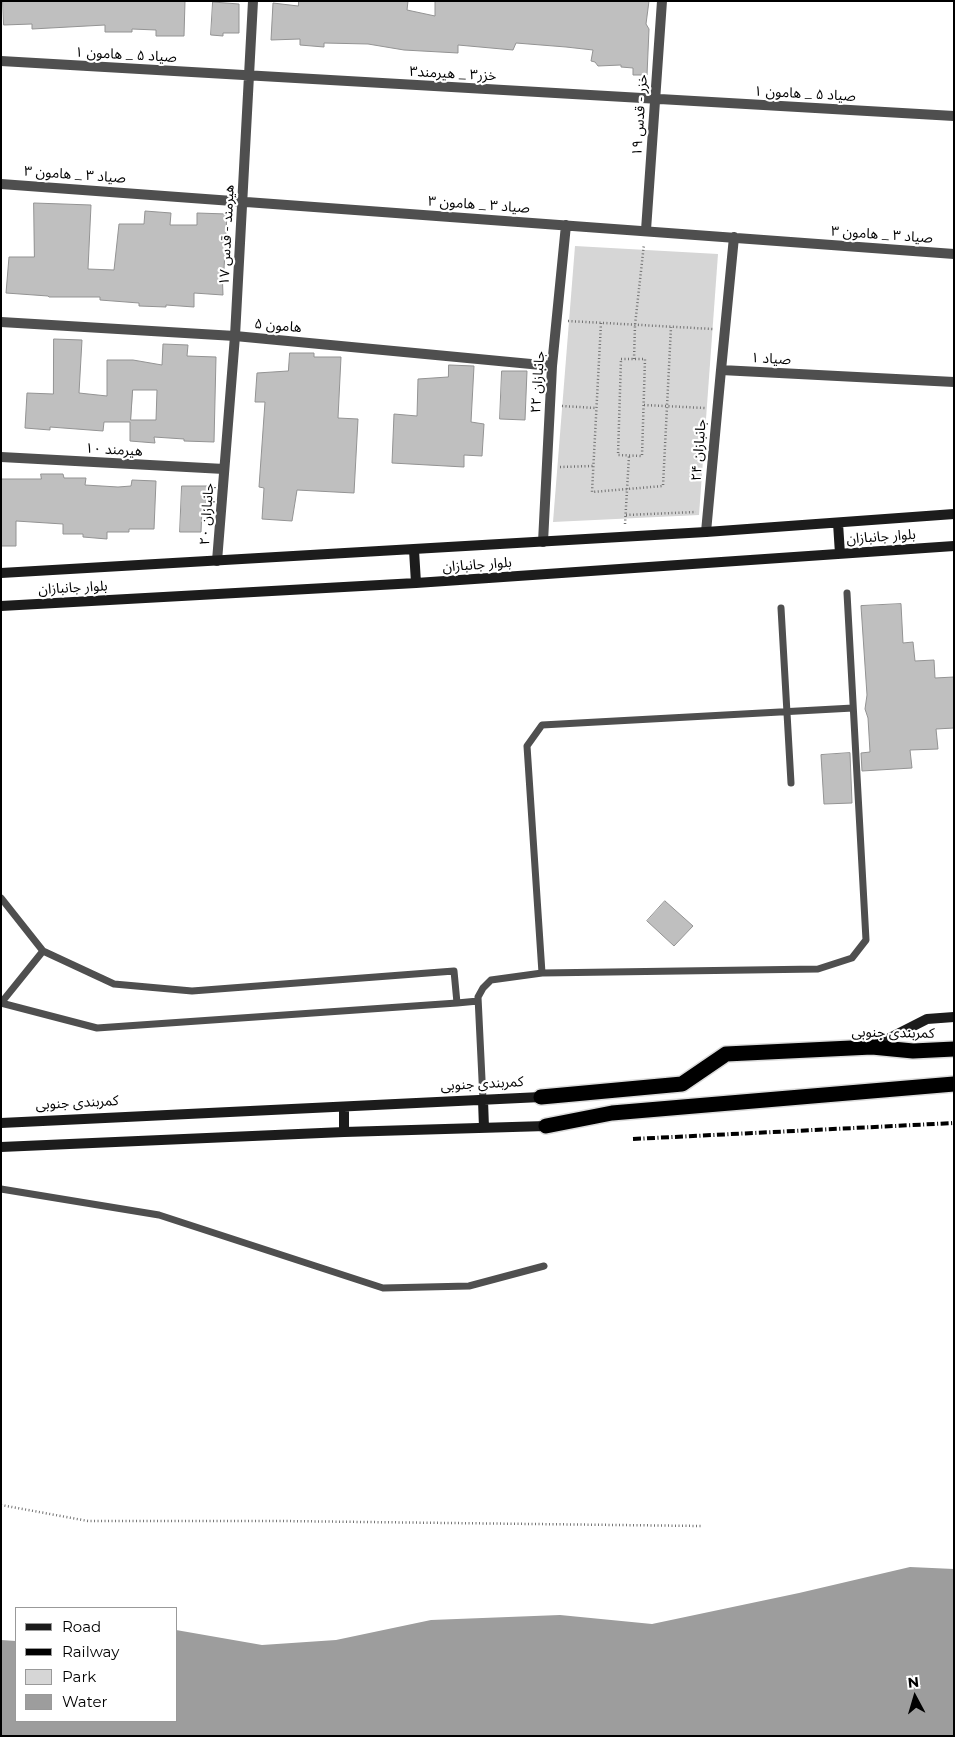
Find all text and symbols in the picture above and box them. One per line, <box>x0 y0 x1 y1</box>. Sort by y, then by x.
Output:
street label: صیاد ۵ _ هامون ۱ <box>75 44 177 66</box>
street label: خزر۳ _ هیرمند۳ <box>409 63 497 85</box>
street label: خزر - قدس ۱۹ <box>629 74 651 156</box>
street label: صیاد ۵ _ هامون ۱ <box>754 83 856 105</box>
street label: صیاد ۳ _ هامون ۳ <box>24 163 126 187</box>
street label: هیرمند - قدس ۱۷ <box>216 184 238 286</box>
street label: صیاد ۳ _ هامون ۳ <box>428 193 530 217</box>
street label: صیاد ۳ _ هامون ۳ <box>831 223 933 247</box>
street label: هامون ۵ <box>254 316 302 336</box>
street label: جانبازان ۲۲ <box>527 350 549 414</box>
street label: صیاد ۱ <box>750 350 792 368</box>
street label: جانبازان ۲۴ <box>688 418 710 482</box>
street label: هیرمند ۱۰ <box>85 440 143 460</box>
street label: جانبازان ۲۰ <box>196 482 218 546</box>
street label: بلوار جانبازان <box>846 526 916 548</box>
street label: بلوار جانبازان <box>442 554 512 576</box>
street label: بلوار جانبازان <box>38 578 108 598</box>
street label: کمربندی جنوبی <box>851 1024 935 1042</box>
street label: کمربندی جنوبی <box>440 1073 524 1095</box>
street label: کمربندی جنوبی <box>35 1092 119 1114</box>
legend <box>15 1607 178 1722</box>
text: Road <box>62 1617 101 1636</box>
text: Railway <box>62 1642 119 1661</box>
text: Park <box>62 1667 96 1686</box>
north arrow <box>890 1672 940 1722</box>
text: N <box>907 1673 920 1692</box>
text: Water <box>62 1692 108 1711</box>

